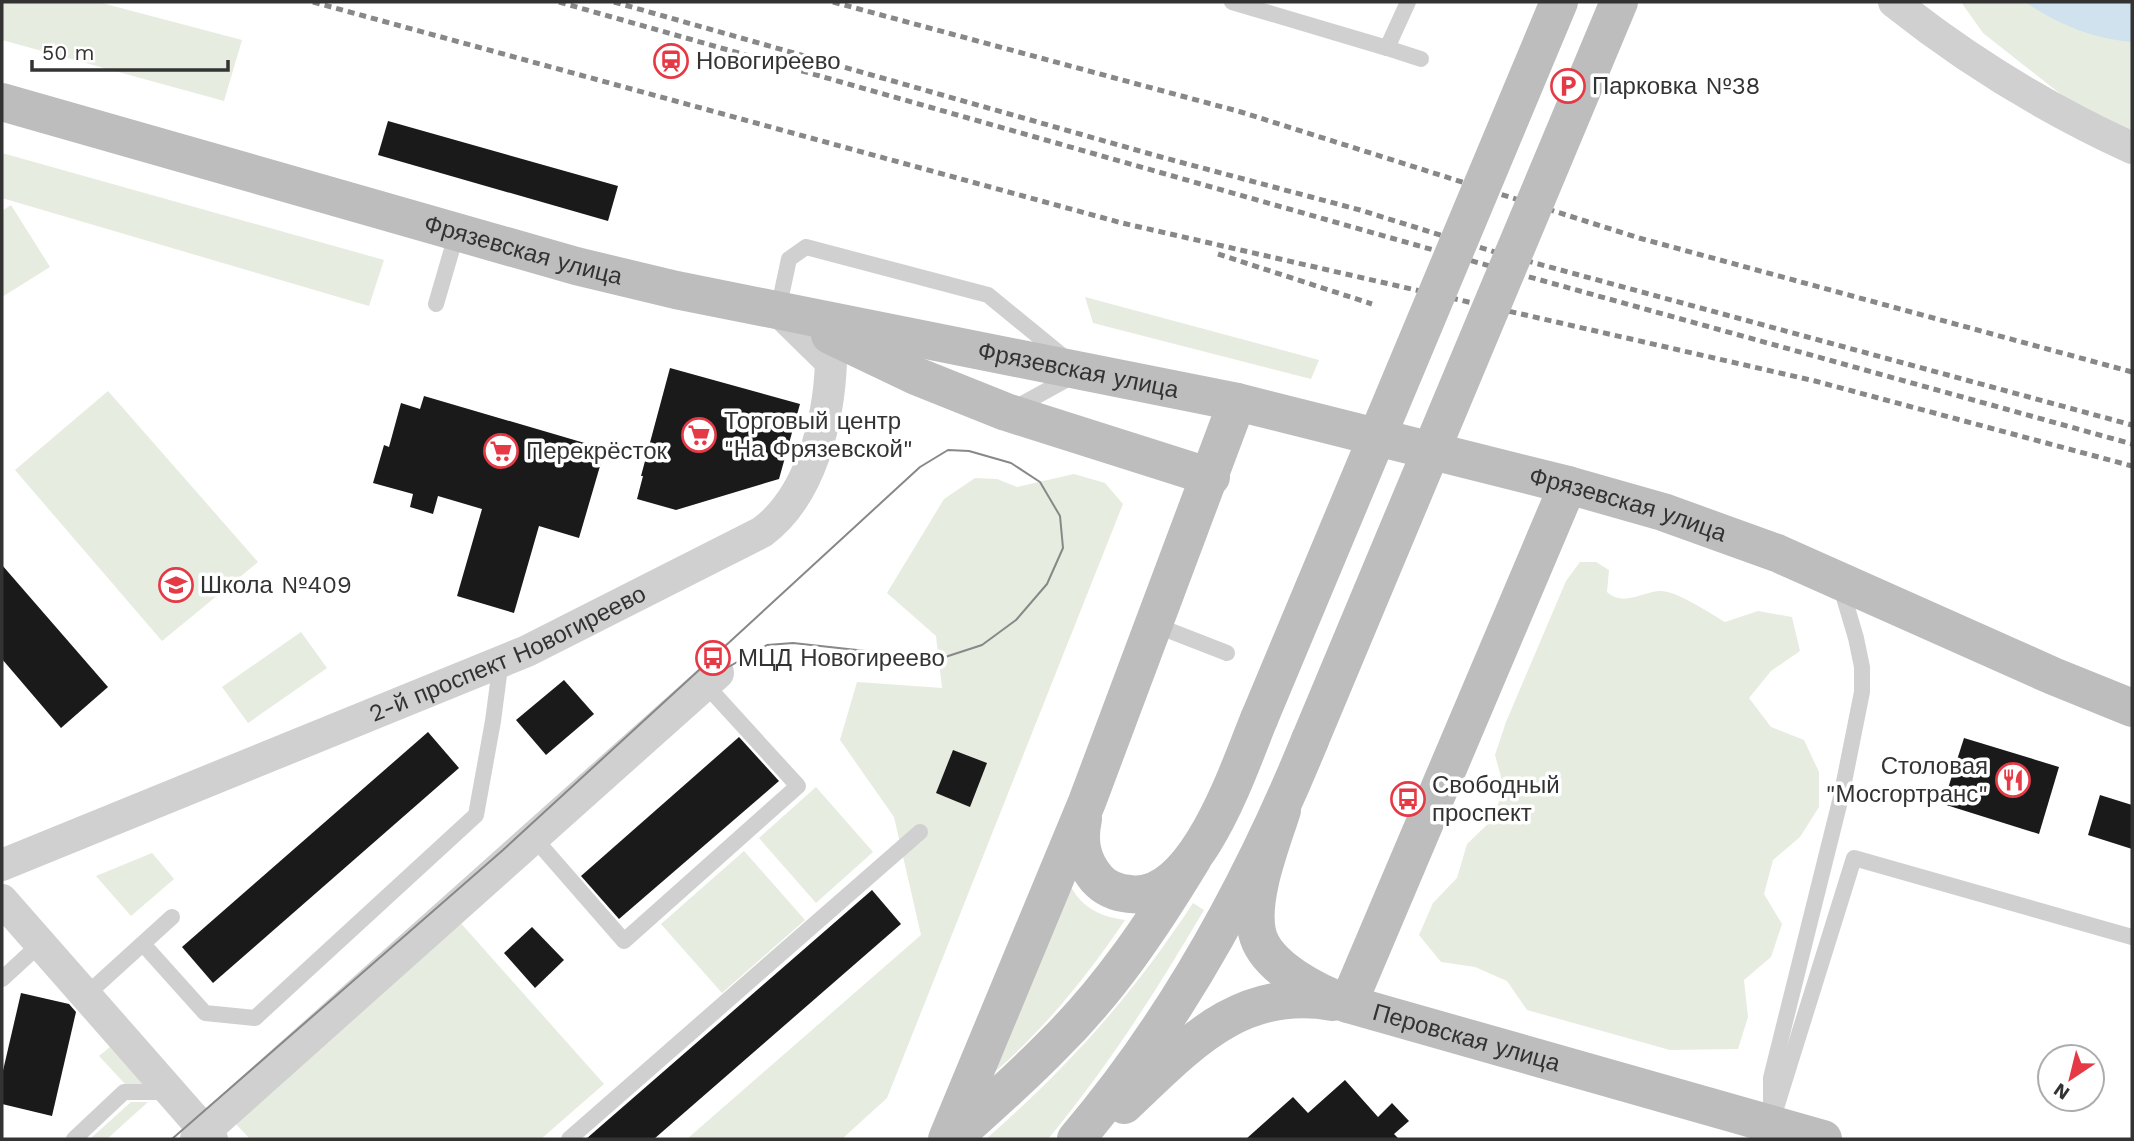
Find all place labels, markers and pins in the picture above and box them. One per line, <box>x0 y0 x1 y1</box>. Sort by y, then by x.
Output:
station icon: Новогиреево <box>652 42 690 80</box>
place label: Новогиреево <box>696 47 841 75</box>
parking icon: Парковка №38 <box>1549 67 1587 105</box>
place label: Парковка №38 <box>1592 72 1760 100</box>
place label: Торговый центр "На Фрязевской" <box>724 407 913 463</box>
supermarket icon: Торговый центр "На Фрязевской" <box>680 416 718 454</box>
supermarket icon: Перекрёсток <box>482 432 520 470</box>
place label: Перекрёсток <box>526 437 668 465</box>
school or university icon: Школа №409 <box>157 566 195 604</box>
place label: Школа №409 <box>200 571 352 599</box>
bus stop icon: МЦД Новогиреево <box>694 639 732 677</box>
place label: МЦД Новогиреево <box>738 644 945 672</box>
place label: Столовая "Мосгортранс" <box>1826 752 1988 808</box>
restaurant icon: Столовая "Мосгортранс" <box>1994 761 2032 799</box>
place label: Свободный проспект <box>1432 771 1560 827</box>
bus stop icon: Свободный проспект <box>1389 780 1427 818</box>

